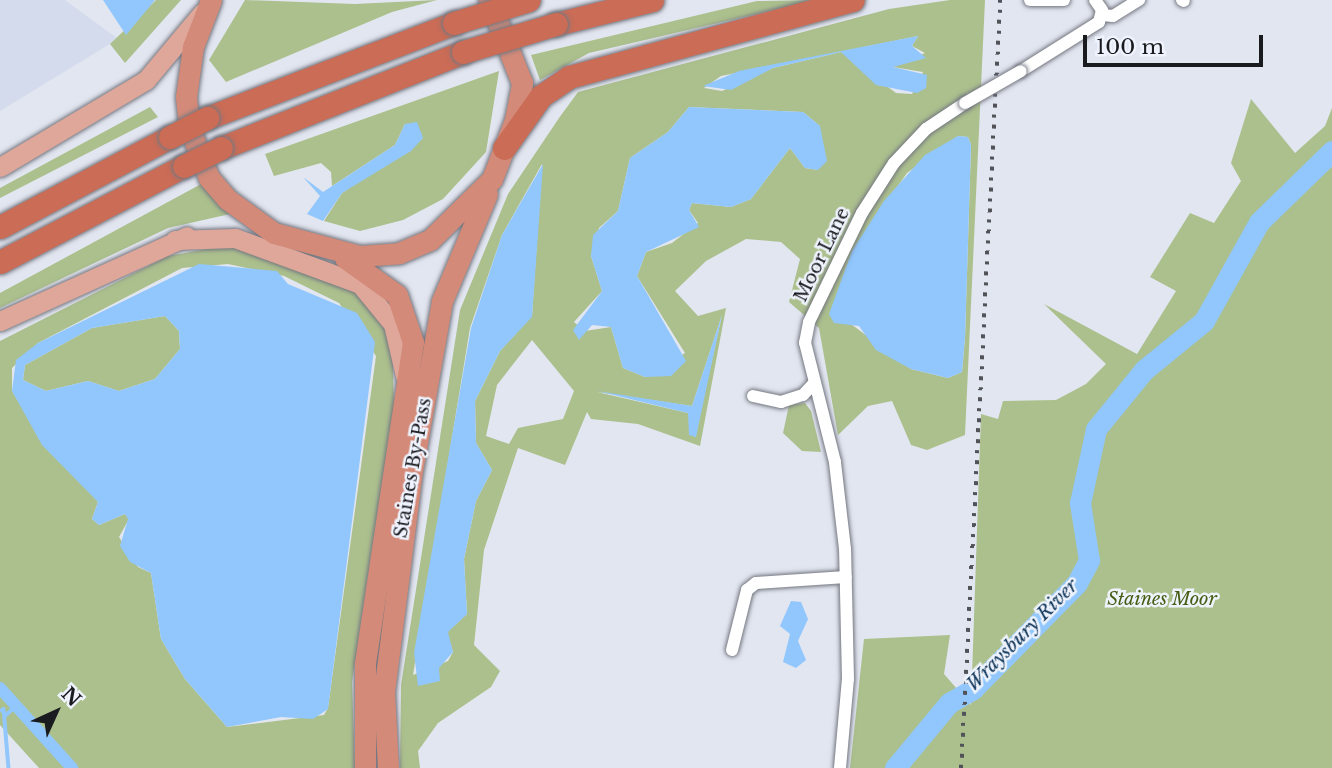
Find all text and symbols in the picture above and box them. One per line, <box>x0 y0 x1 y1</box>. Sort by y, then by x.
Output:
scale bar <box>1087 21 1267 65</box>
text: 100 m <box>1096 34 1164 60</box>
street label: Moor Lane <box>790 204 854 306</box>
street label: Staines By-Pass <box>390 396 436 540</box>
water label: Wraysbury River <box>961 574 1083 696</box>
park label: Staines Moor <box>1107 588 1217 610</box>
north arrow <box>21 677 91 747</box>
text: N <box>57 682 86 711</box>

